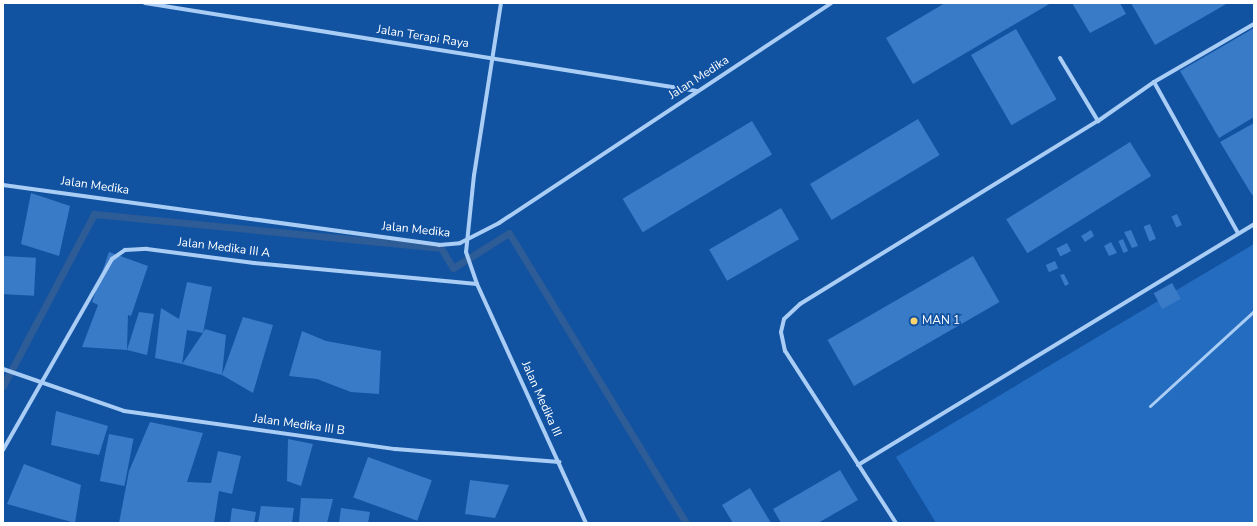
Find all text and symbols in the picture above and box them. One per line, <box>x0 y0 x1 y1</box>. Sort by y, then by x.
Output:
street label: Jalan Terapi Raya <box>376 23 470 51</box>
street label: Jalan Medika <box>666 53 732 103</box>
street label: Jalan Medika <box>60 174 130 198</box>
street label: Jalan Medika <box>381 219 451 241</box>
street label: Jalan Medika III A <box>177 235 271 261</box>
place label: MAN 1 <box>922 314 960 328</box>
marker: MAN 1 <box>909 316 919 326</box>
street label: Jalan Medika III <box>518 359 564 439</box>
street label: Jalan Medika III B <box>252 411 346 439</box>

